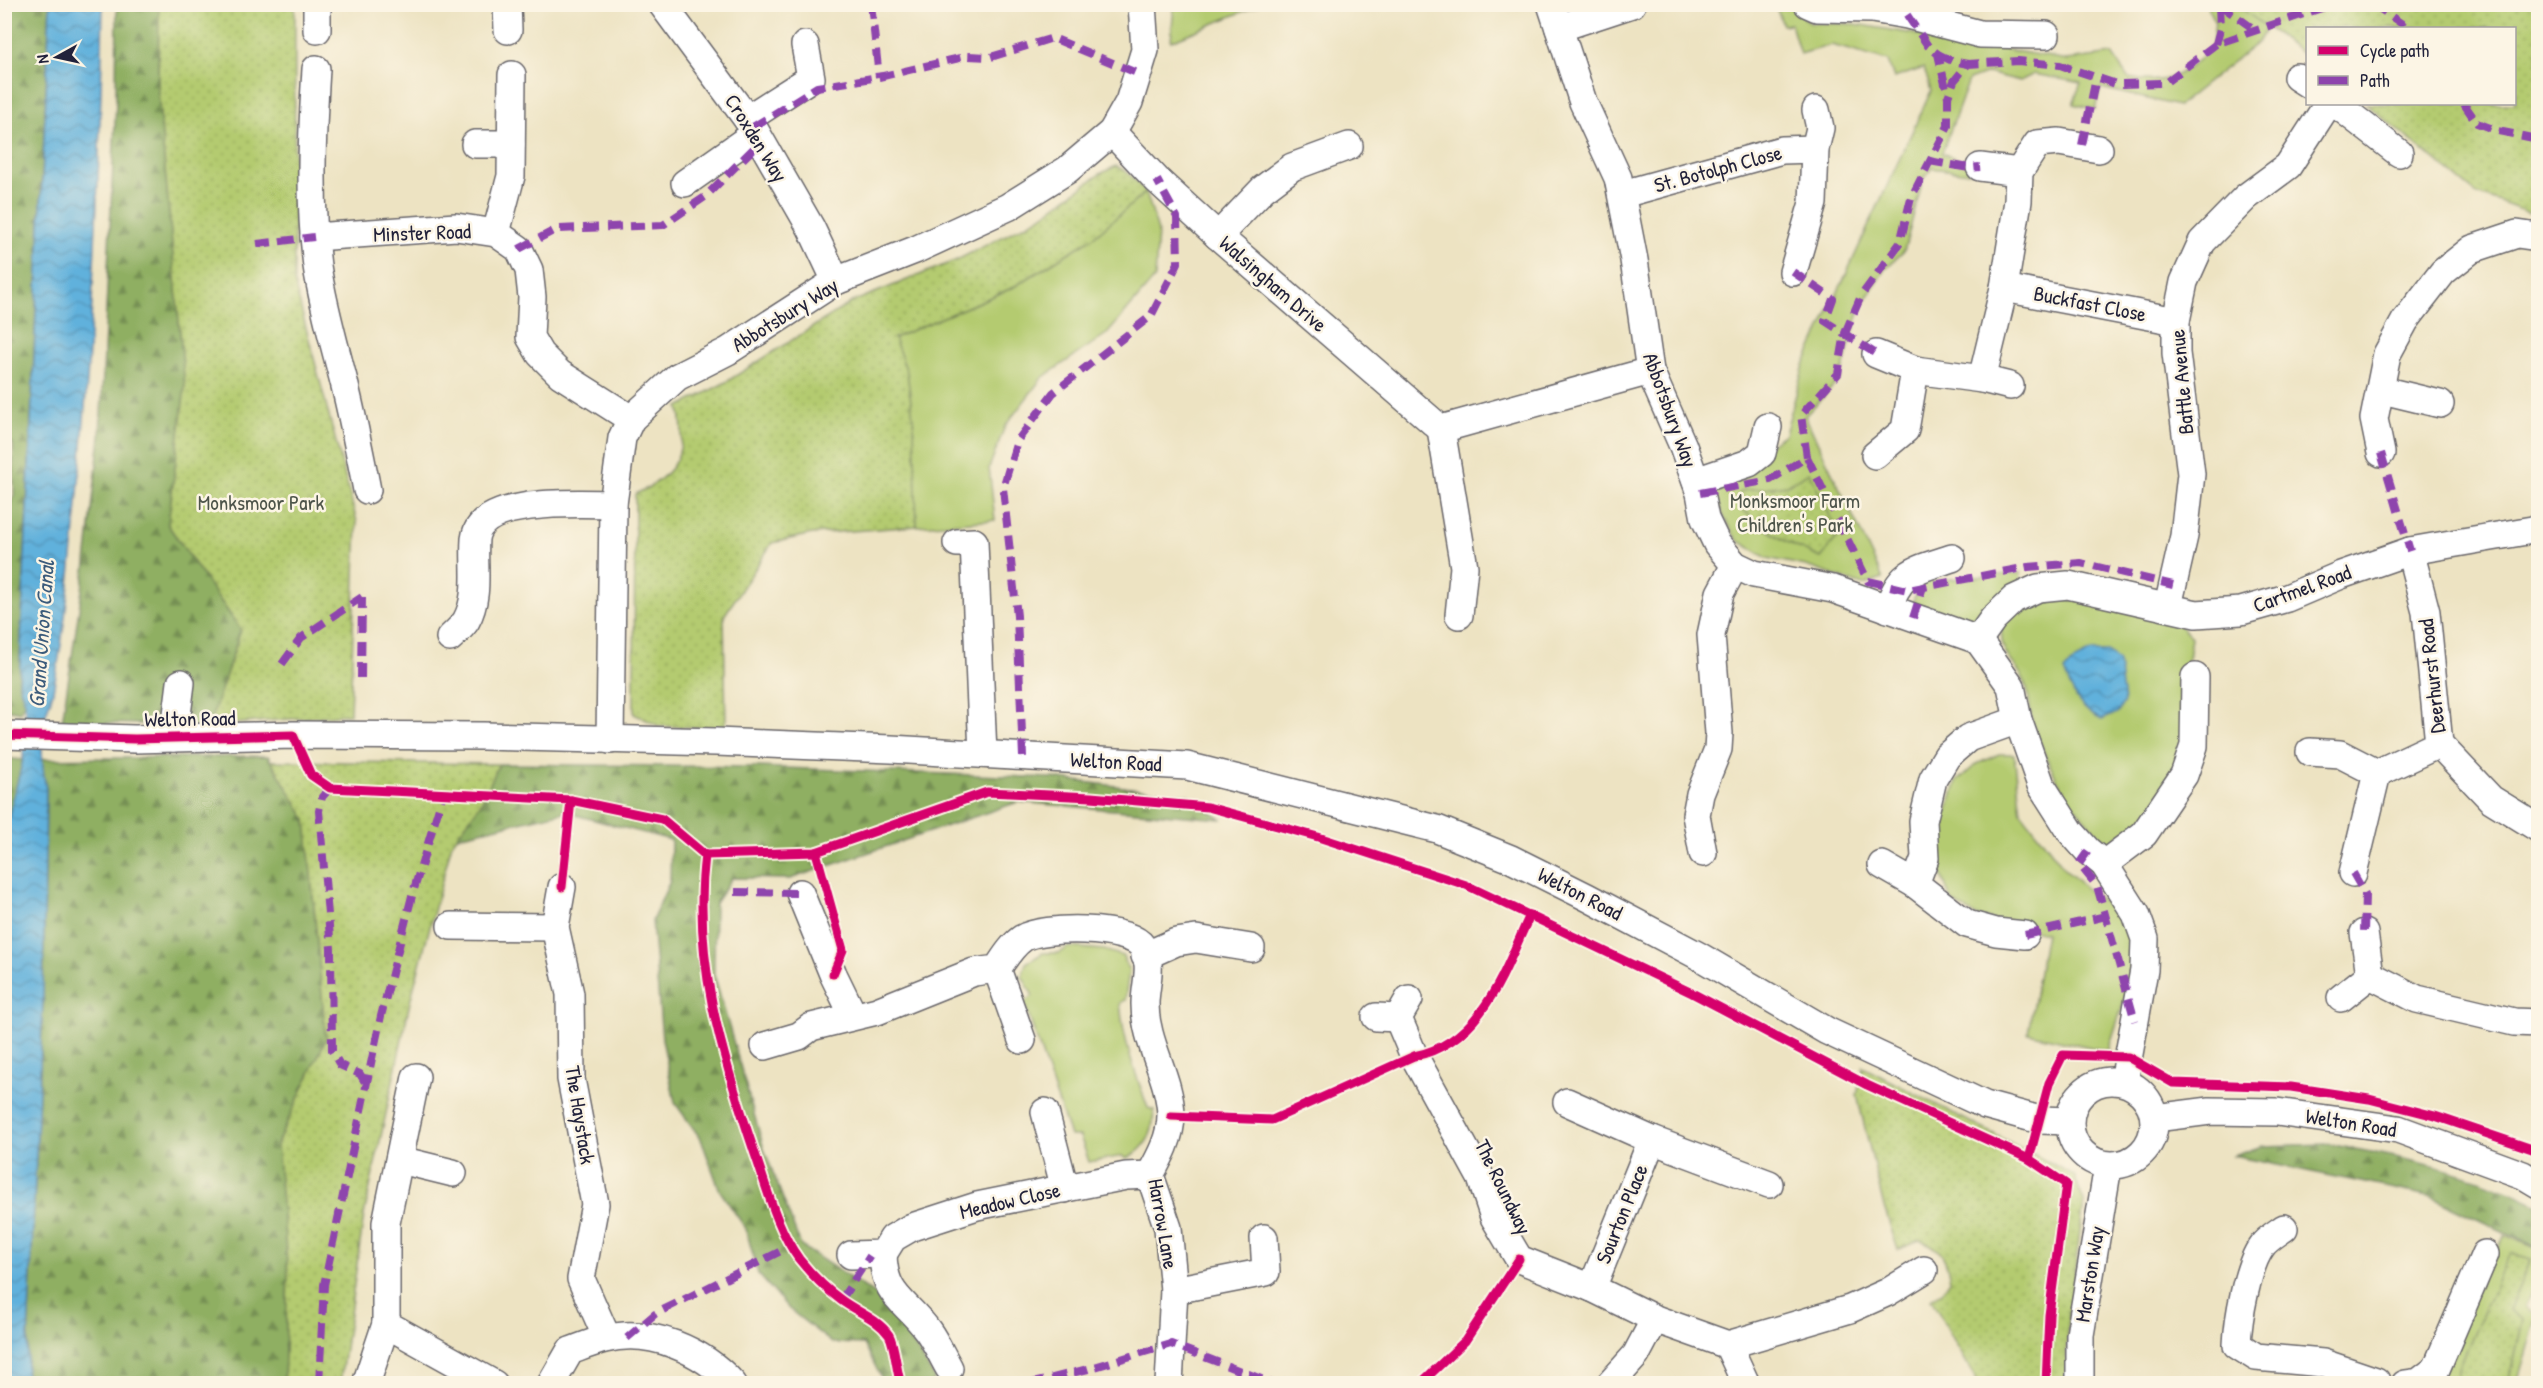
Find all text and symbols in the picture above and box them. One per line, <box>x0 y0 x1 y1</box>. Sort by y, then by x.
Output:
north arrow <box>27 27 87 87</box>
legend <box>2306 27 2516 105</box>
text: Cycle path <box>2360 38 2430 63</box>
text: N <box>31 53 54 65</box>
text: Path <box>2360 68 2390 93</box>
street label: Croxden Way <box>718 88 795 187</box>
street label: St. Botolph Close <box>1651 138 1785 200</box>
street label: Minster Road <box>373 216 471 249</box>
street label: Walsingham Drive <box>1213 229 1333 339</box>
street label: Abbotsbury Way <box>726 270 843 359</box>
street label: Buckfast Close <box>2031 278 2149 329</box>
street label: Battle Avenue <box>2162 328 2201 436</box>
street label: Abbotsbury Way <box>1636 348 1705 471</box>
park label: Monksmoor Farm Children's Park <box>1730 486 1860 539</box>
park label: Monksmoor Park <box>198 488 325 517</box>
street label: Cartmel Road <box>2249 557 2355 620</box>
water label: Grand Union Canal <box>21 558 61 708</box>
street label: Deerhurst Road <box>2411 618 2452 735</box>
street label: Welton Road <box>144 703 236 734</box>
street label: Welton Road <box>1070 745 1162 778</box>
street label: Welton Road <box>1533 860 1627 927</box>
street label: The Haystack <box>558 1064 603 1166</box>
street label: Welton Road <box>2304 1101 2398 1144</box>
street label: The Roundway <box>1468 1134 1539 1239</box>
street label: Sourton Place <box>1588 1160 1655 1268</box>
street label: Meadow Close <box>957 1175 1063 1226</box>
street label: Harrow Lane <box>1141 1177 1186 1271</box>
street label: Marston Way <box>2068 1224 2111 1324</box>

